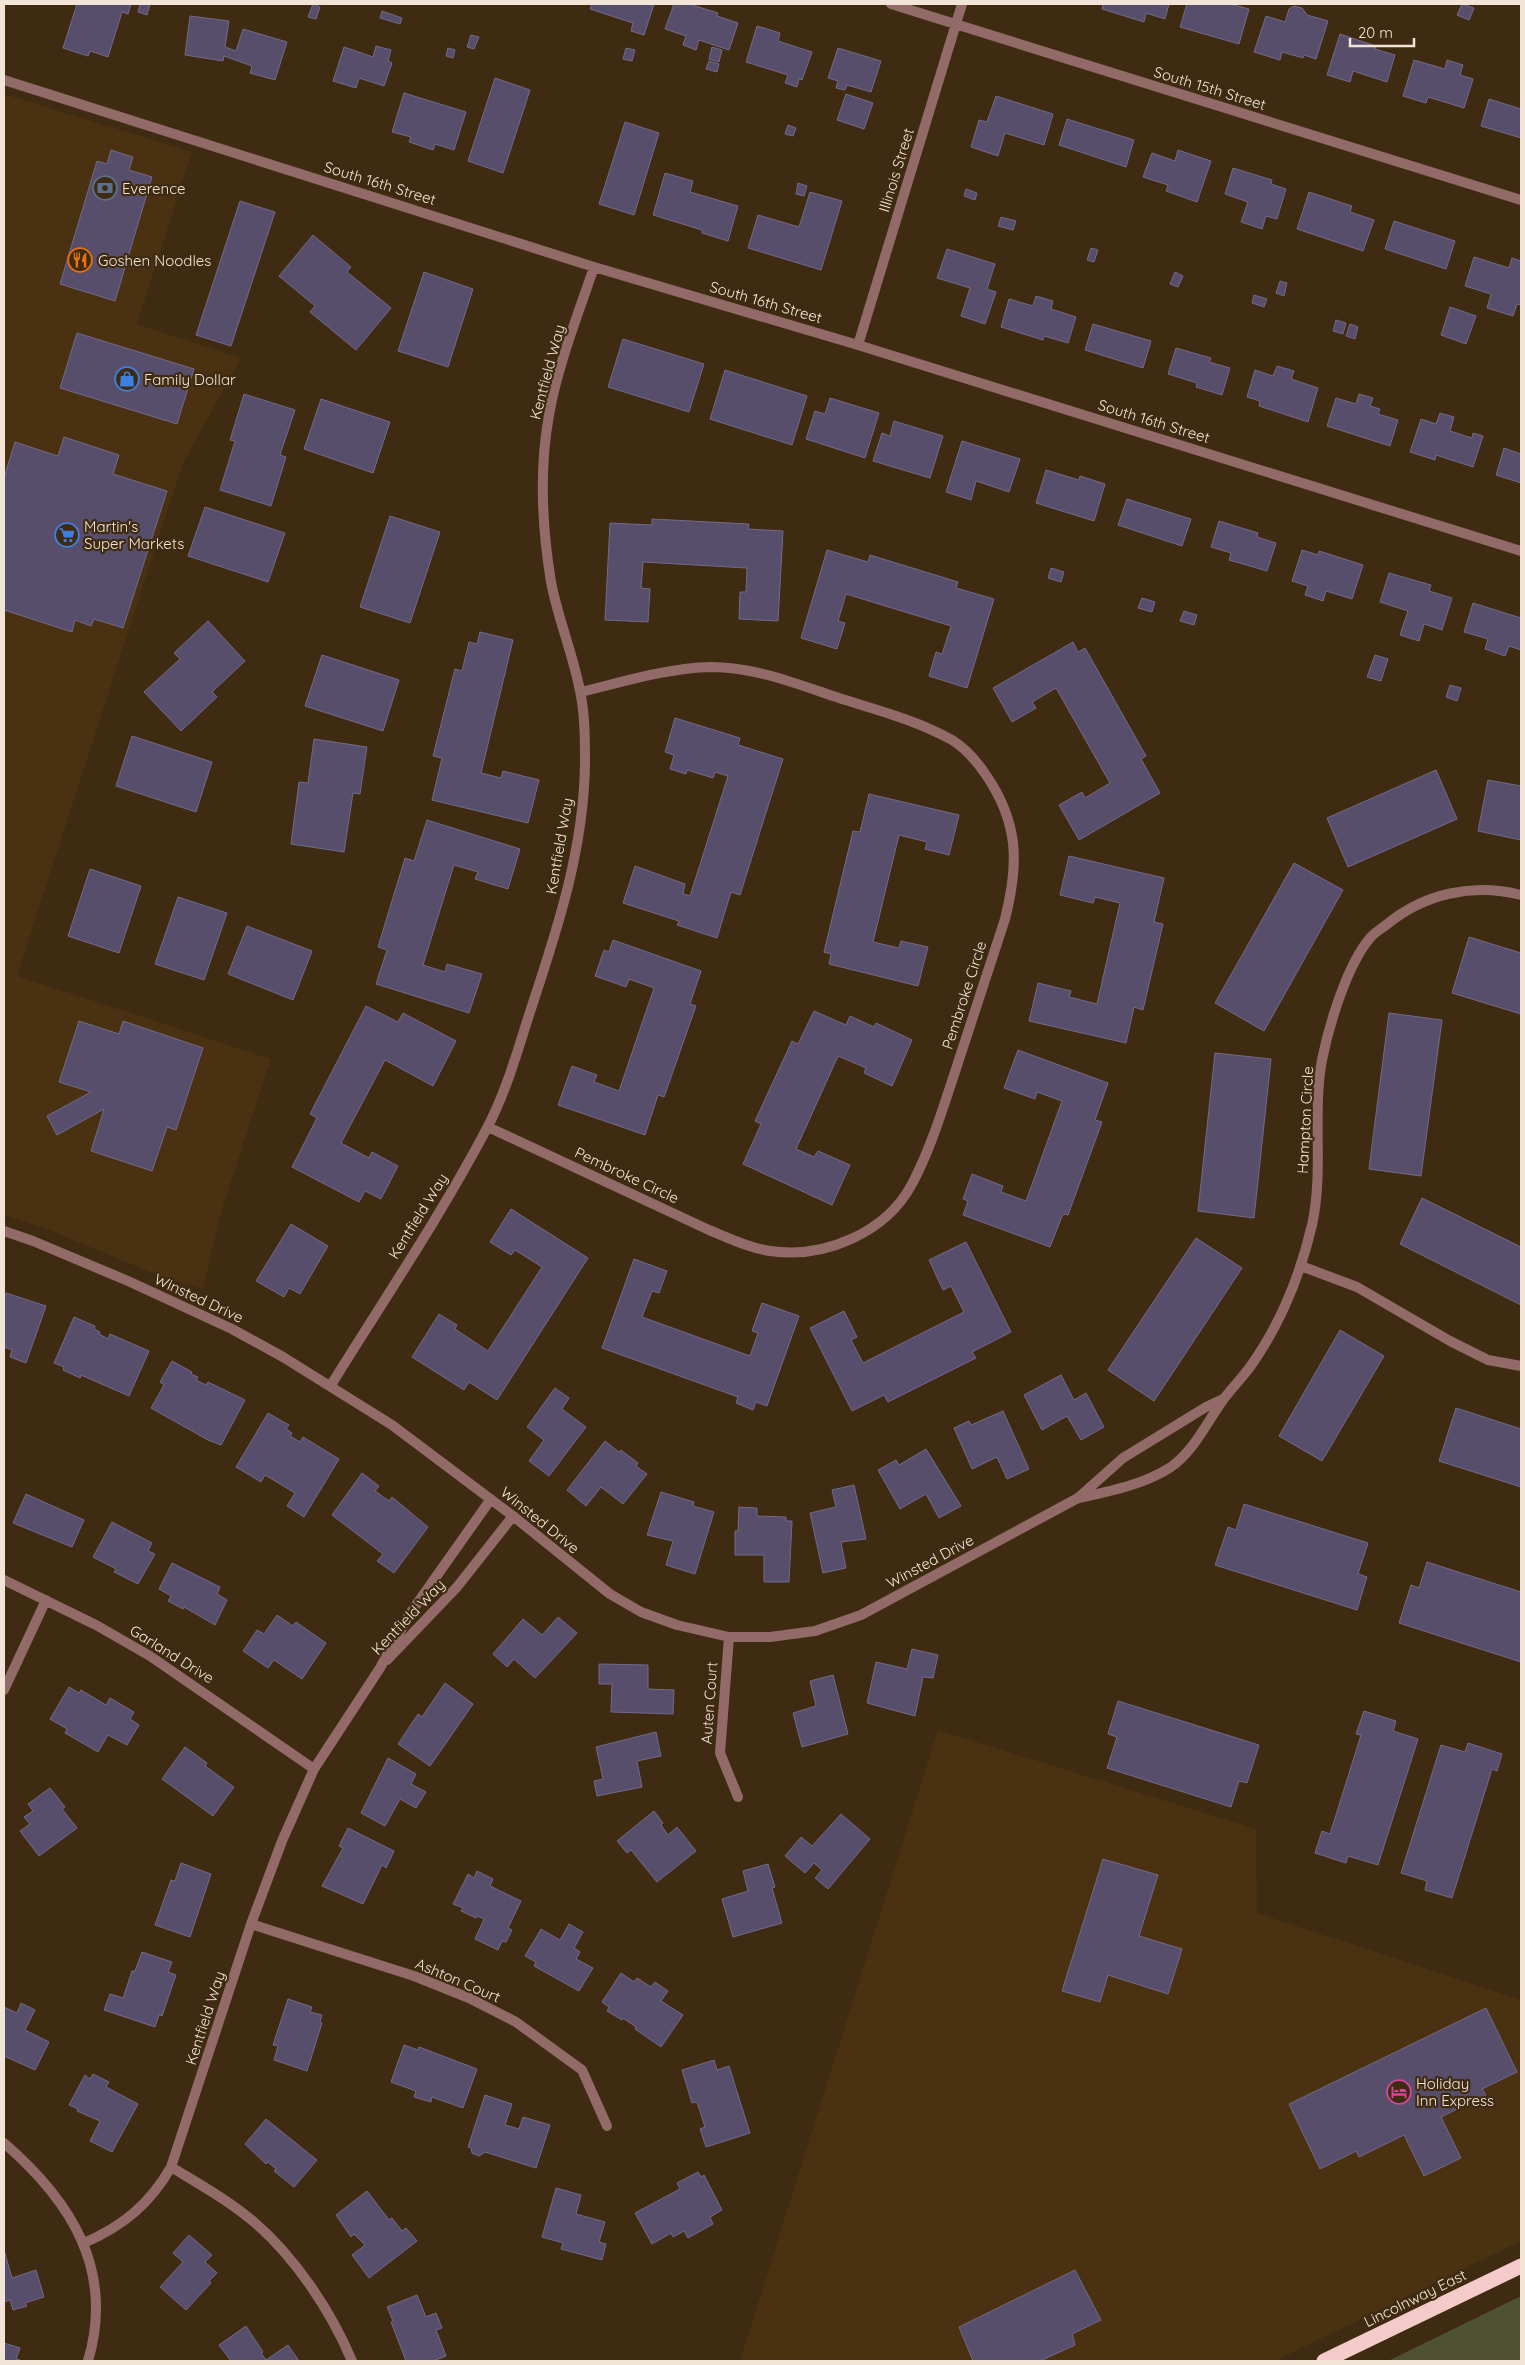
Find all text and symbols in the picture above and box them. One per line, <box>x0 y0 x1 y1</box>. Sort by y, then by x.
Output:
scale bar <box>1350 15 1414 47</box>
text: 20 m <box>1358 23 1393 42</box>
street label: South 15th Street <box>1152 62 1268 114</box>
street label: Illinois Street <box>874 126 918 214</box>
street label: South 16th Street <box>322 157 438 209</box>
bank icon: Everence <box>92 175 118 201</box>
place label: Everence <box>122 179 185 198</box>
restaurant icon: Goshen Noodles <box>67 247 93 273</box>
place label: Goshen Noodles <box>98 251 211 270</box>
street label: South 16th Street <box>708 277 824 327</box>
street label: Kentfield Way <box>525 322 569 422</box>
shop icon: Family Dollar <box>114 366 140 392</box>
place label: Family Dollar <box>144 370 236 389</box>
street label: South 16th Street <box>1096 395 1212 447</box>
place label: Martin's Super Markets <box>84 517 184 553</box>
supermarket icon: Martin's Super Markets <box>54 522 80 548</box>
street label: Kentfield Way <box>541 796 577 896</box>
street label: Pembroke Circle <box>938 938 990 1052</box>
street label: Hampton Circle <box>1293 1066 1317 1174</box>
street label: Pembroke Circle <box>572 1143 682 1207</box>
street label: Kentfield Way <box>384 1170 452 1262</box>
street label: Winsted Drive <box>151 1269 247 1327</box>
street label: Winsted Drive <box>497 1482 583 1558</box>
street label: Winsted Drive <box>883 1530 977 1592</box>
street label: Kentfield Way <box>367 1575 449 1659</box>
street label: Garland Drive <box>126 1621 218 1687</box>
street label: Auten Court <box>697 1661 721 1745</box>
street label: Ashton Court <box>413 1954 503 2006</box>
street label: Kentfield Way <box>181 1969 229 2067</box>
place label: Holiday Inn Express <box>1416 2074 1494 2110</box>
hotel icon: Holiday Inn Express <box>1386 2079 1412 2105</box>
street label: Lincolnway East <box>1361 2265 1469 2331</box>

